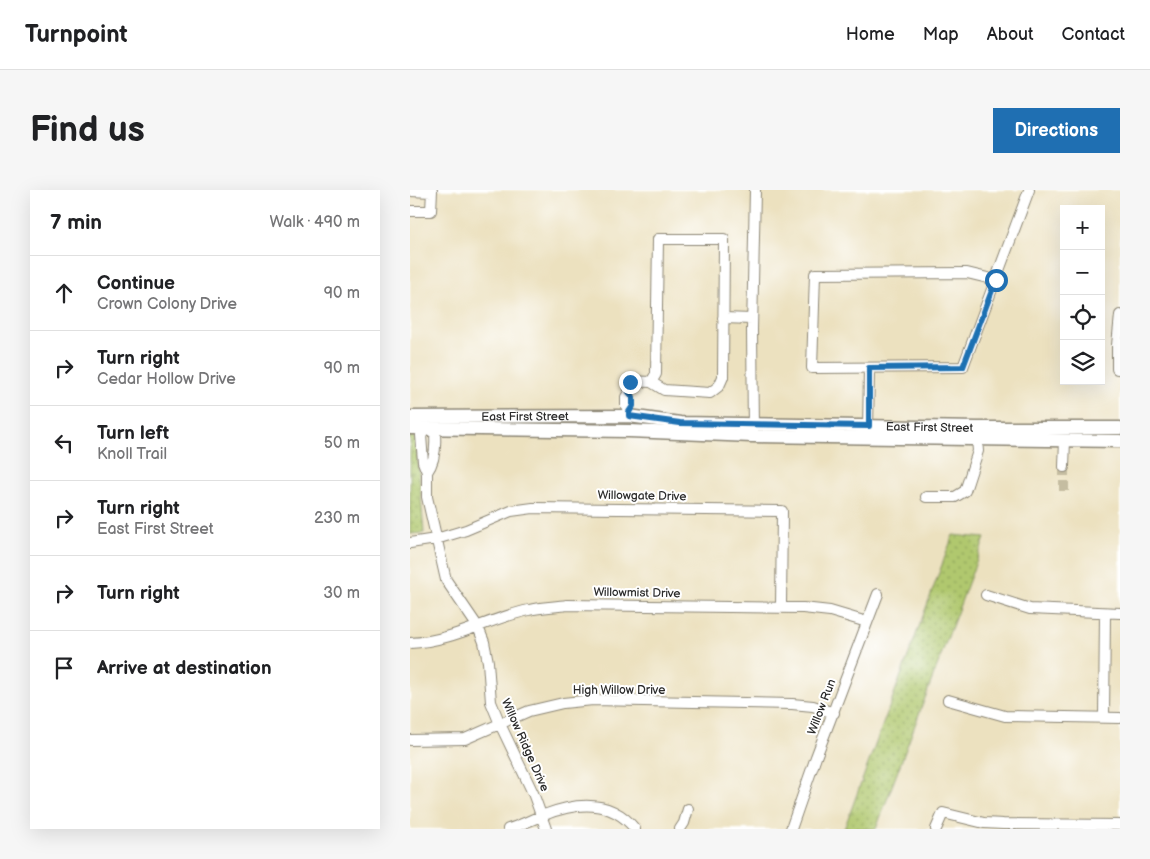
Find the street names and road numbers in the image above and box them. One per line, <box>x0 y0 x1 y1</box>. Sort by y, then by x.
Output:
street label: East First Street <box>481 409 569 424</box>
street label: East First Street <box>886 419 974 435</box>
street label: Willowgate Drive <box>597 488 687 504</box>
street label: Willowmist Drive <box>593 585 681 601</box>
street label: Willow Run <box>805 677 840 737</box>
street label: High Willow Drive <box>573 683 665 698</box>
street label: Willow Ridge Drive <box>498 696 552 794</box>

